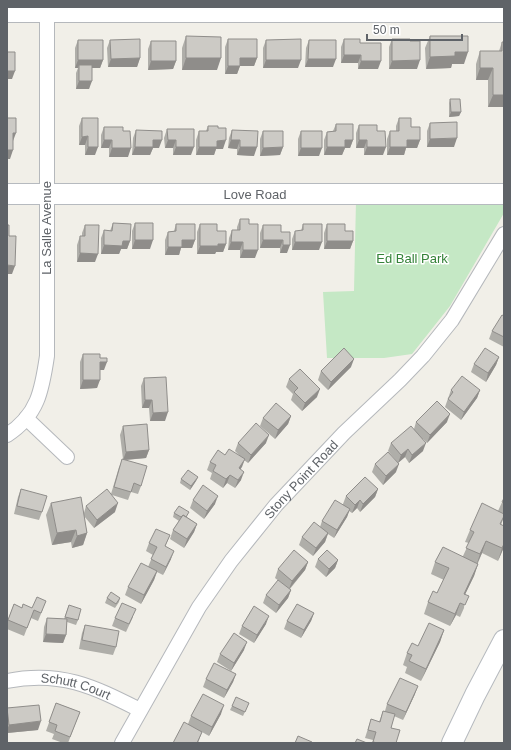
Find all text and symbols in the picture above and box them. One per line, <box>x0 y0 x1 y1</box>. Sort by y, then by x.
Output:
scale bar <box>367 16 462 42</box>
text: 50 m <box>373 23 400 37</box>
street label: La Salle Avenue <box>39 181 54 275</box>
street label: Love Road <box>224 187 286 202</box>
park label: Ed Ball Park <box>376 251 448 266</box>
street label: Stony Point Road <box>261 437 341 522</box>
street label: Schutt Court <box>40 671 113 703</box>

